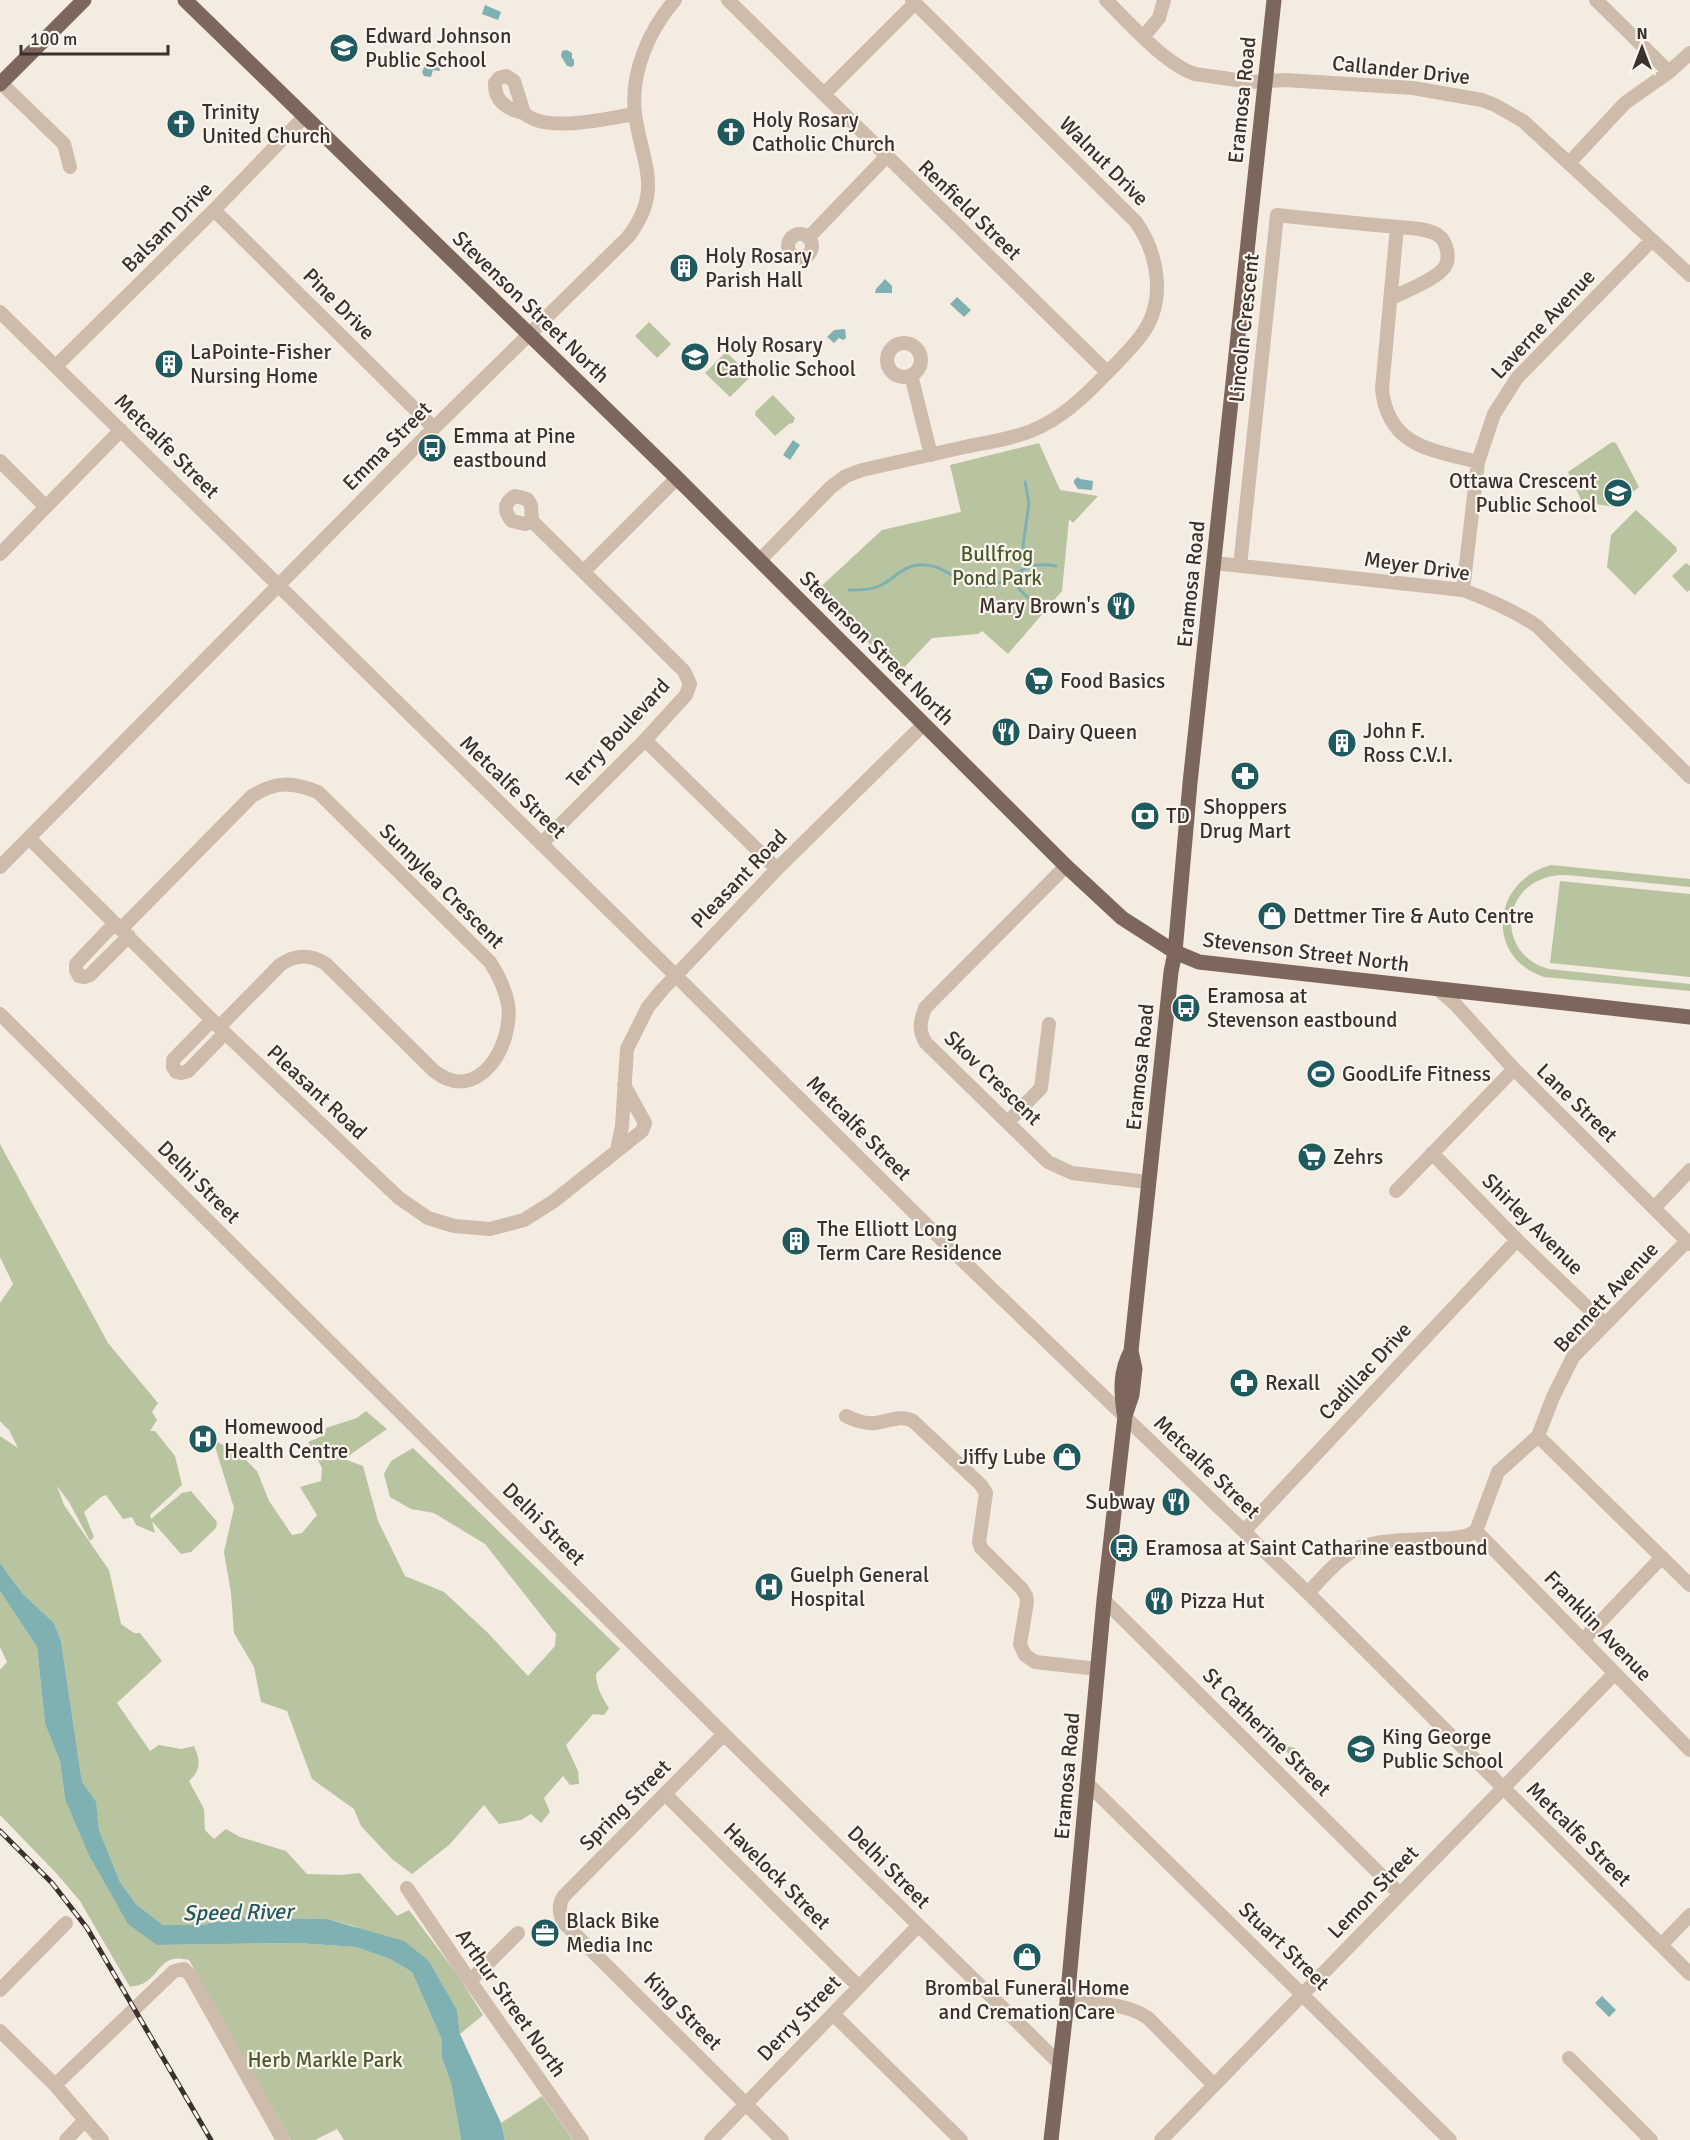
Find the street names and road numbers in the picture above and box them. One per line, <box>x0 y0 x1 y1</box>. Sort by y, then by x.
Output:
street label: Eramosa Road <box>1222 35 1262 165</box>
street label: Callander Drive <box>1331 50 1471 90</box>
street label: Walnut Drive <box>1054 111 1154 211</box>
street label: Renfield Street <box>913 154 1027 266</box>
street label: Balsam Drive <box>116 176 218 278</box>
street label: Stevenson Street North <box>447 225 615 389</box>
street label: Lincoln Crescent <box>1223 252 1265 404</box>
street label: Pine Drive <box>298 263 380 345</box>
street label: Laverne Avenue <box>1485 264 1601 384</box>
street label: Metcalfe Street <box>109 388 225 504</box>
street label: Emma Street <box>337 396 437 496</box>
street label: Eramosa Road <box>1171 519 1211 649</box>
street label: Meyer Drive <box>1362 546 1472 586</box>
street label: Stevenson Street North <box>794 565 960 731</box>
street label: Terry Boulevard <box>561 673 675 793</box>
street label: Metcalfe Street <box>454 730 572 844</box>
street label: Sunnylea Crescent <box>374 818 510 954</box>
street label: Pleasant Road <box>685 824 793 934</box>
street label: Stevenson Street North <box>1201 926 1411 978</box>
street label: Eramosa Road <box>1120 1002 1160 1132</box>
street label: Skov Crescent <box>939 1025 1047 1131</box>
street label: Pleasant Road <box>262 1039 372 1145</box>
street label: Lane Street <box>1531 1058 1623 1148</box>
street label: Metcalfe Street <box>801 1070 917 1186</box>
street label: Delhi Street <box>152 1135 246 1229</box>
street label: Shirley Avenue <box>1477 1168 1589 1280</box>
street label: Bennett Avenue <box>1548 1236 1664 1358</box>
street label: Cadillac Drive <box>1313 1317 1417 1425</box>
street label: Metcalfe Street <box>1148 1410 1266 1524</box>
street label: Delhi Street <box>497 1477 591 1571</box>
street label: Franklin Avenue <box>1539 1565 1657 1687</box>
street label: St Catherine Street <box>1197 1662 1337 1802</box>
street label: Eramosa Road <box>1049 1712 1085 1840</box>
street label: Spring Street <box>574 1754 676 1856</box>
street label: Metcalfe Street <box>1521 1776 1637 1892</box>
street label: Havelock Street <box>718 1817 836 1935</box>
street label: Delhi Street <box>842 1820 936 1914</box>
street label: Lemon Street <box>1322 1840 1424 1944</box>
street label: Stuart Street <box>1233 1896 1335 1996</box>
street label: Arthur Street North <box>450 1924 572 2082</box>
street label: King Street <box>638 1966 728 2056</box>
street label: Derry Street <box>752 1970 846 2066</box>

